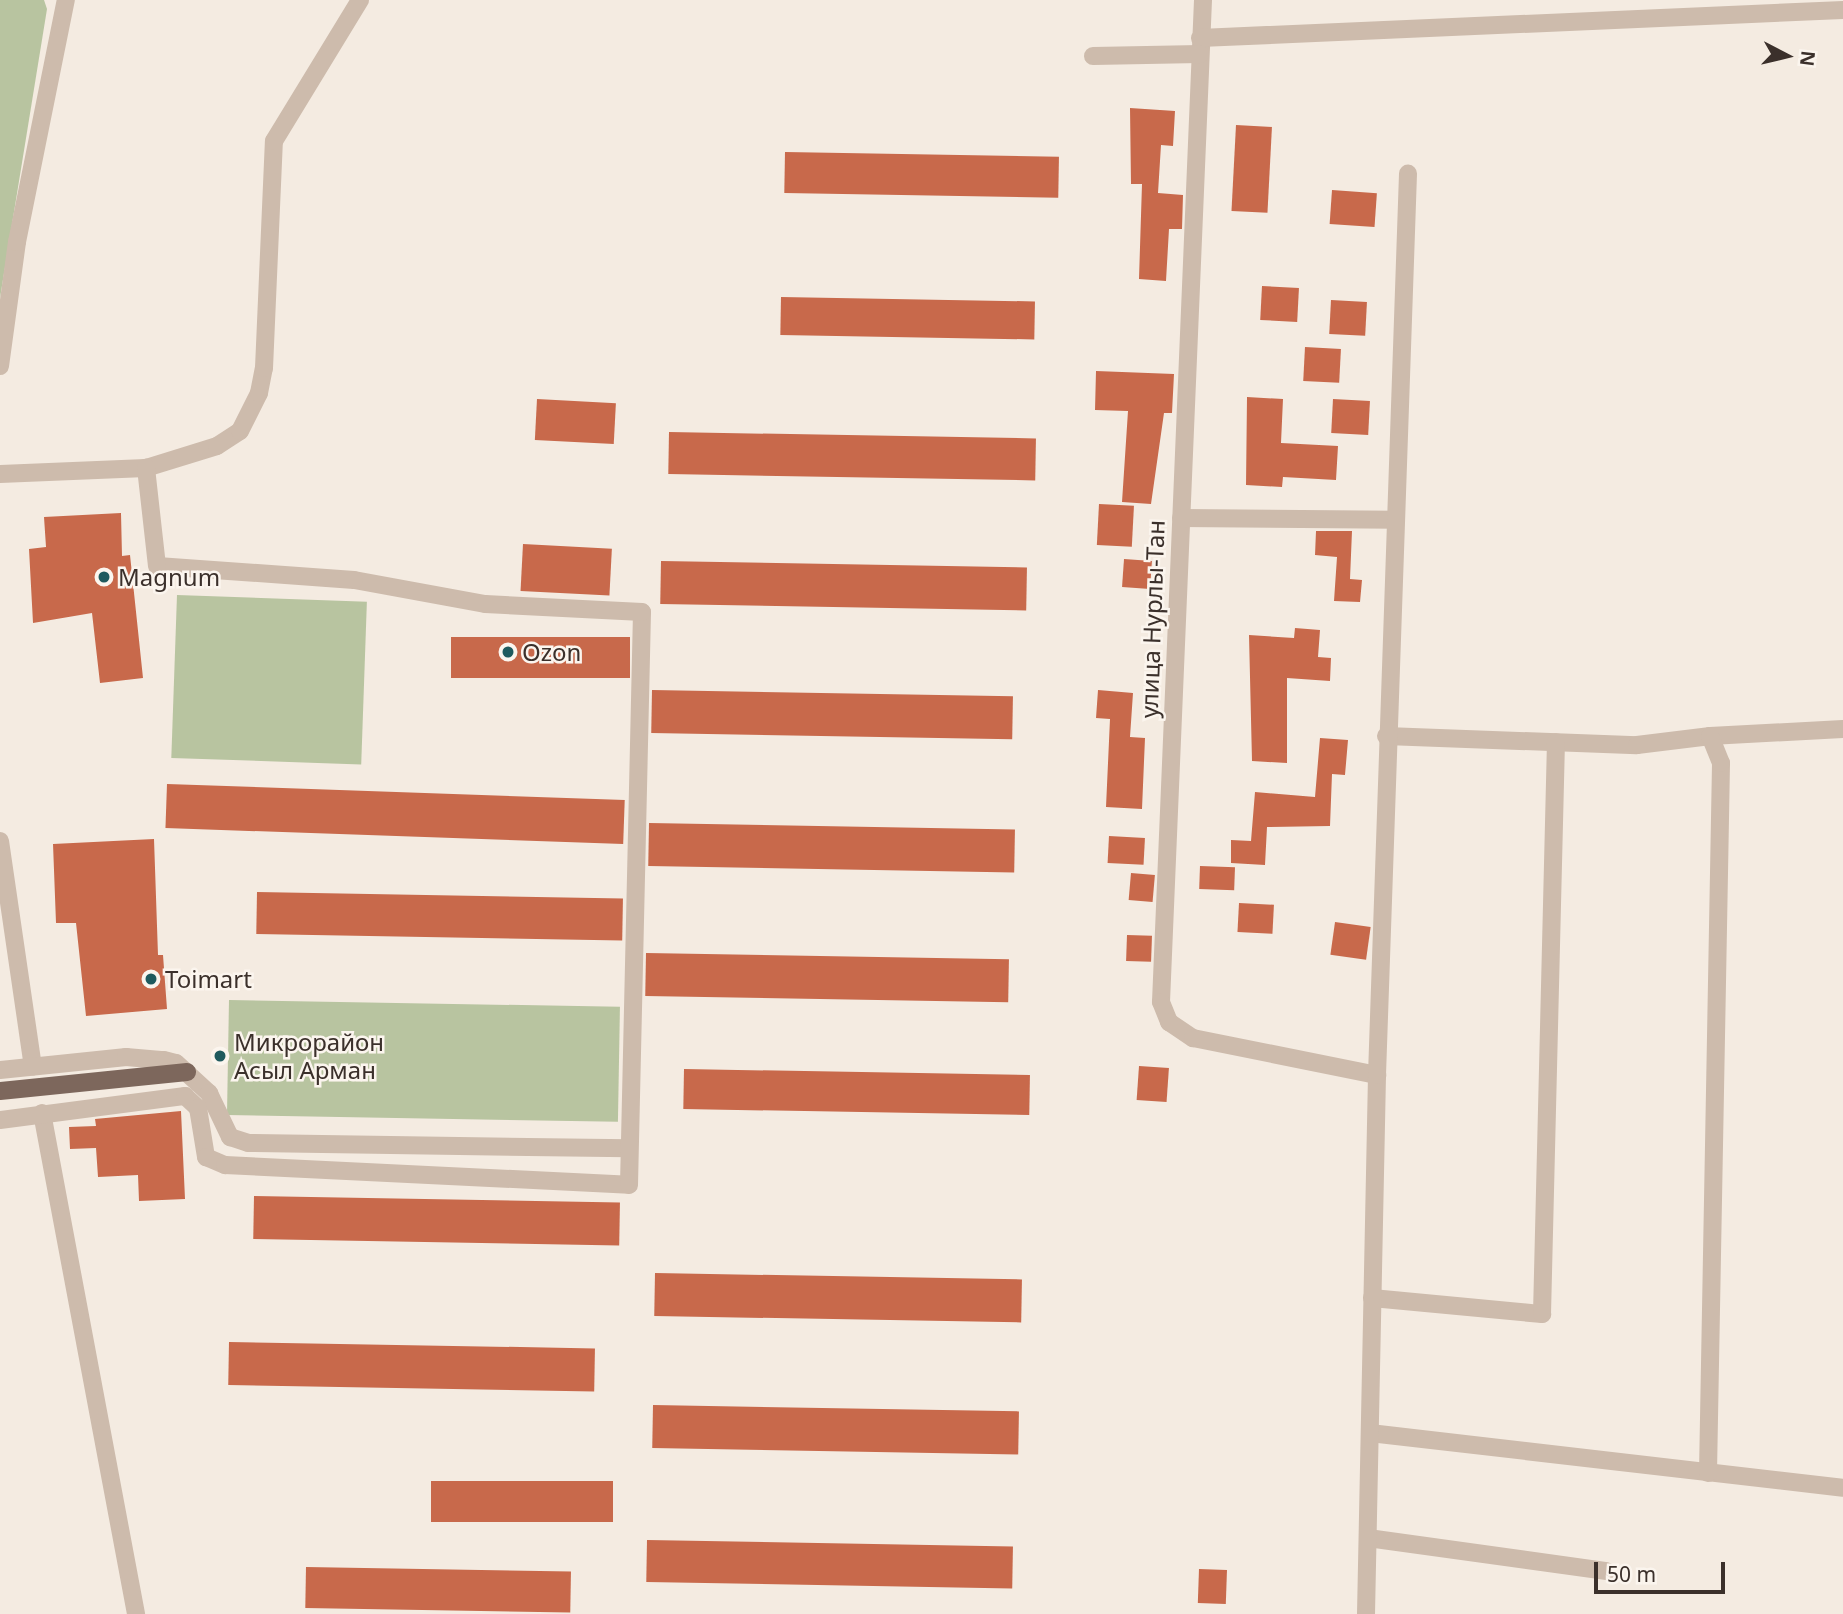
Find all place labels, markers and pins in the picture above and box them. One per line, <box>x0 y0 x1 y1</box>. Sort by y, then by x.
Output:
place label: Magnum <box>118 563 220 591</box>
marker: Magnum <box>96 569 112 585</box>
place label: Ozon <box>522 638 581 666</box>
marker: Ozon <box>500 644 516 660</box>
place label: Toimart <box>165 965 252 993</box>
marker: Toimart <box>143 971 159 987</box>
place label: Микрорайон Асыл Арман <box>234 1028 384 1084</box>
marker: Микрорайон Асыл Арман <box>212 1048 228 1064</box>

